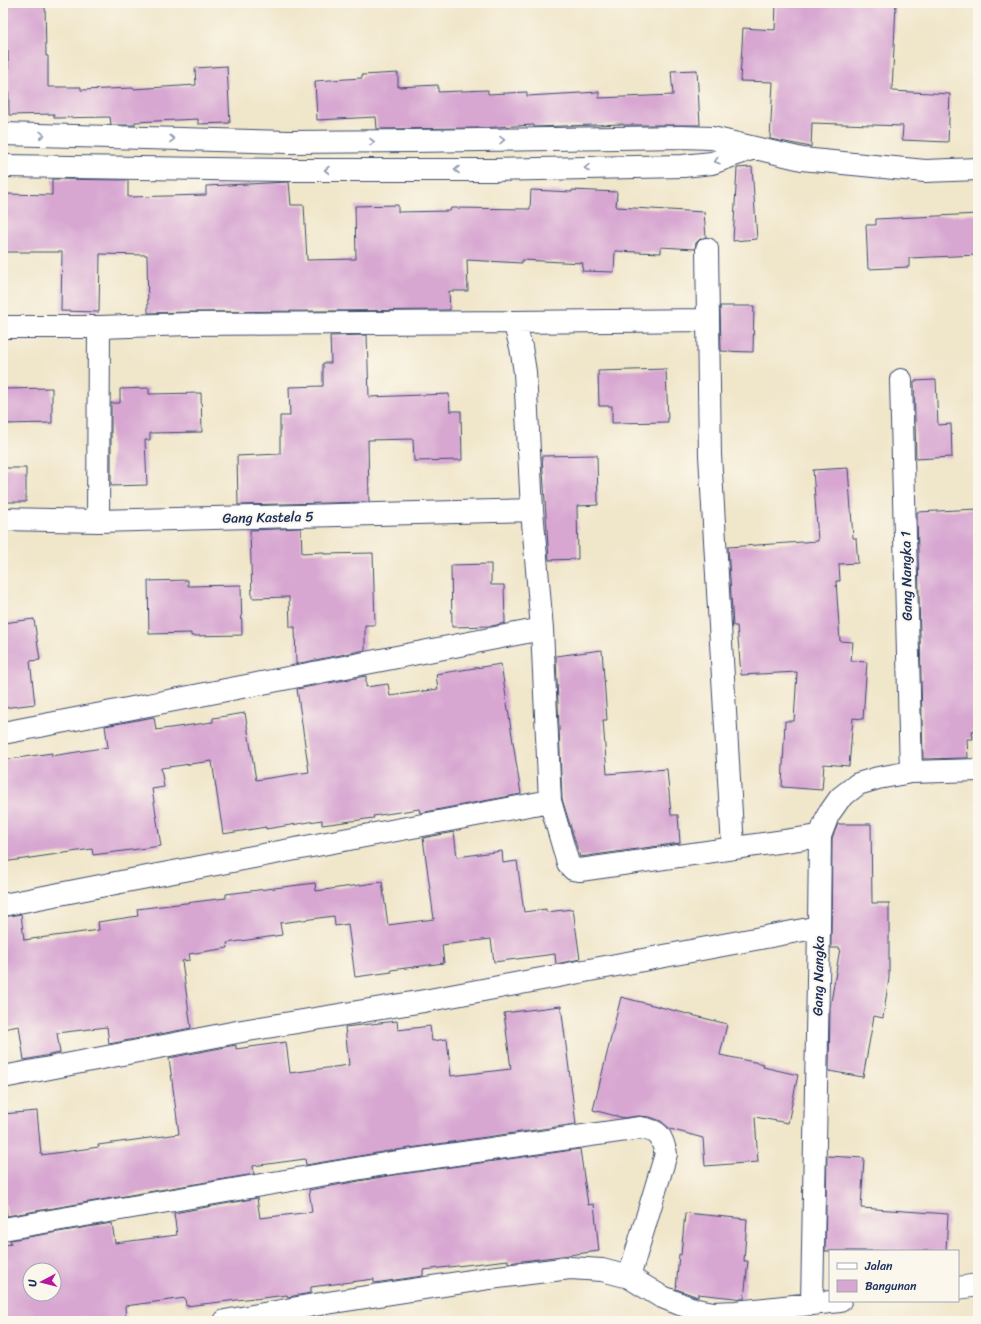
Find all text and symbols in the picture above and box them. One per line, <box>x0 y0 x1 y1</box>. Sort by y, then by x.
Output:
one-way arrow <box>39 131 45 140</box>
one-way arrow <box>169 134 175 143</box>
one-way arrow <box>499 136 505 144</box>
one-way arrow <box>369 138 375 146</box>
one-way arrow <box>713 156 720 165</box>
one-way arrow <box>584 164 590 172</box>
one-way arrow <box>324 166 330 174</box>
one-way arrow <box>454 166 460 174</box>
street label: Gang Kastela 5 <box>222 504 314 531</box>
street label: Gang Nangka 1 <box>893 531 920 621</box>
street label: Gang Nangka <box>805 936 832 1016</box>
legend <box>829 1250 959 1302</box>
text: Jalan <box>864 1255 893 1277</box>
north arrow <box>22 1262 62 1302</box>
text: Bangunan <box>865 1275 917 1297</box>
text: U <box>23 1278 42 1288</box>

